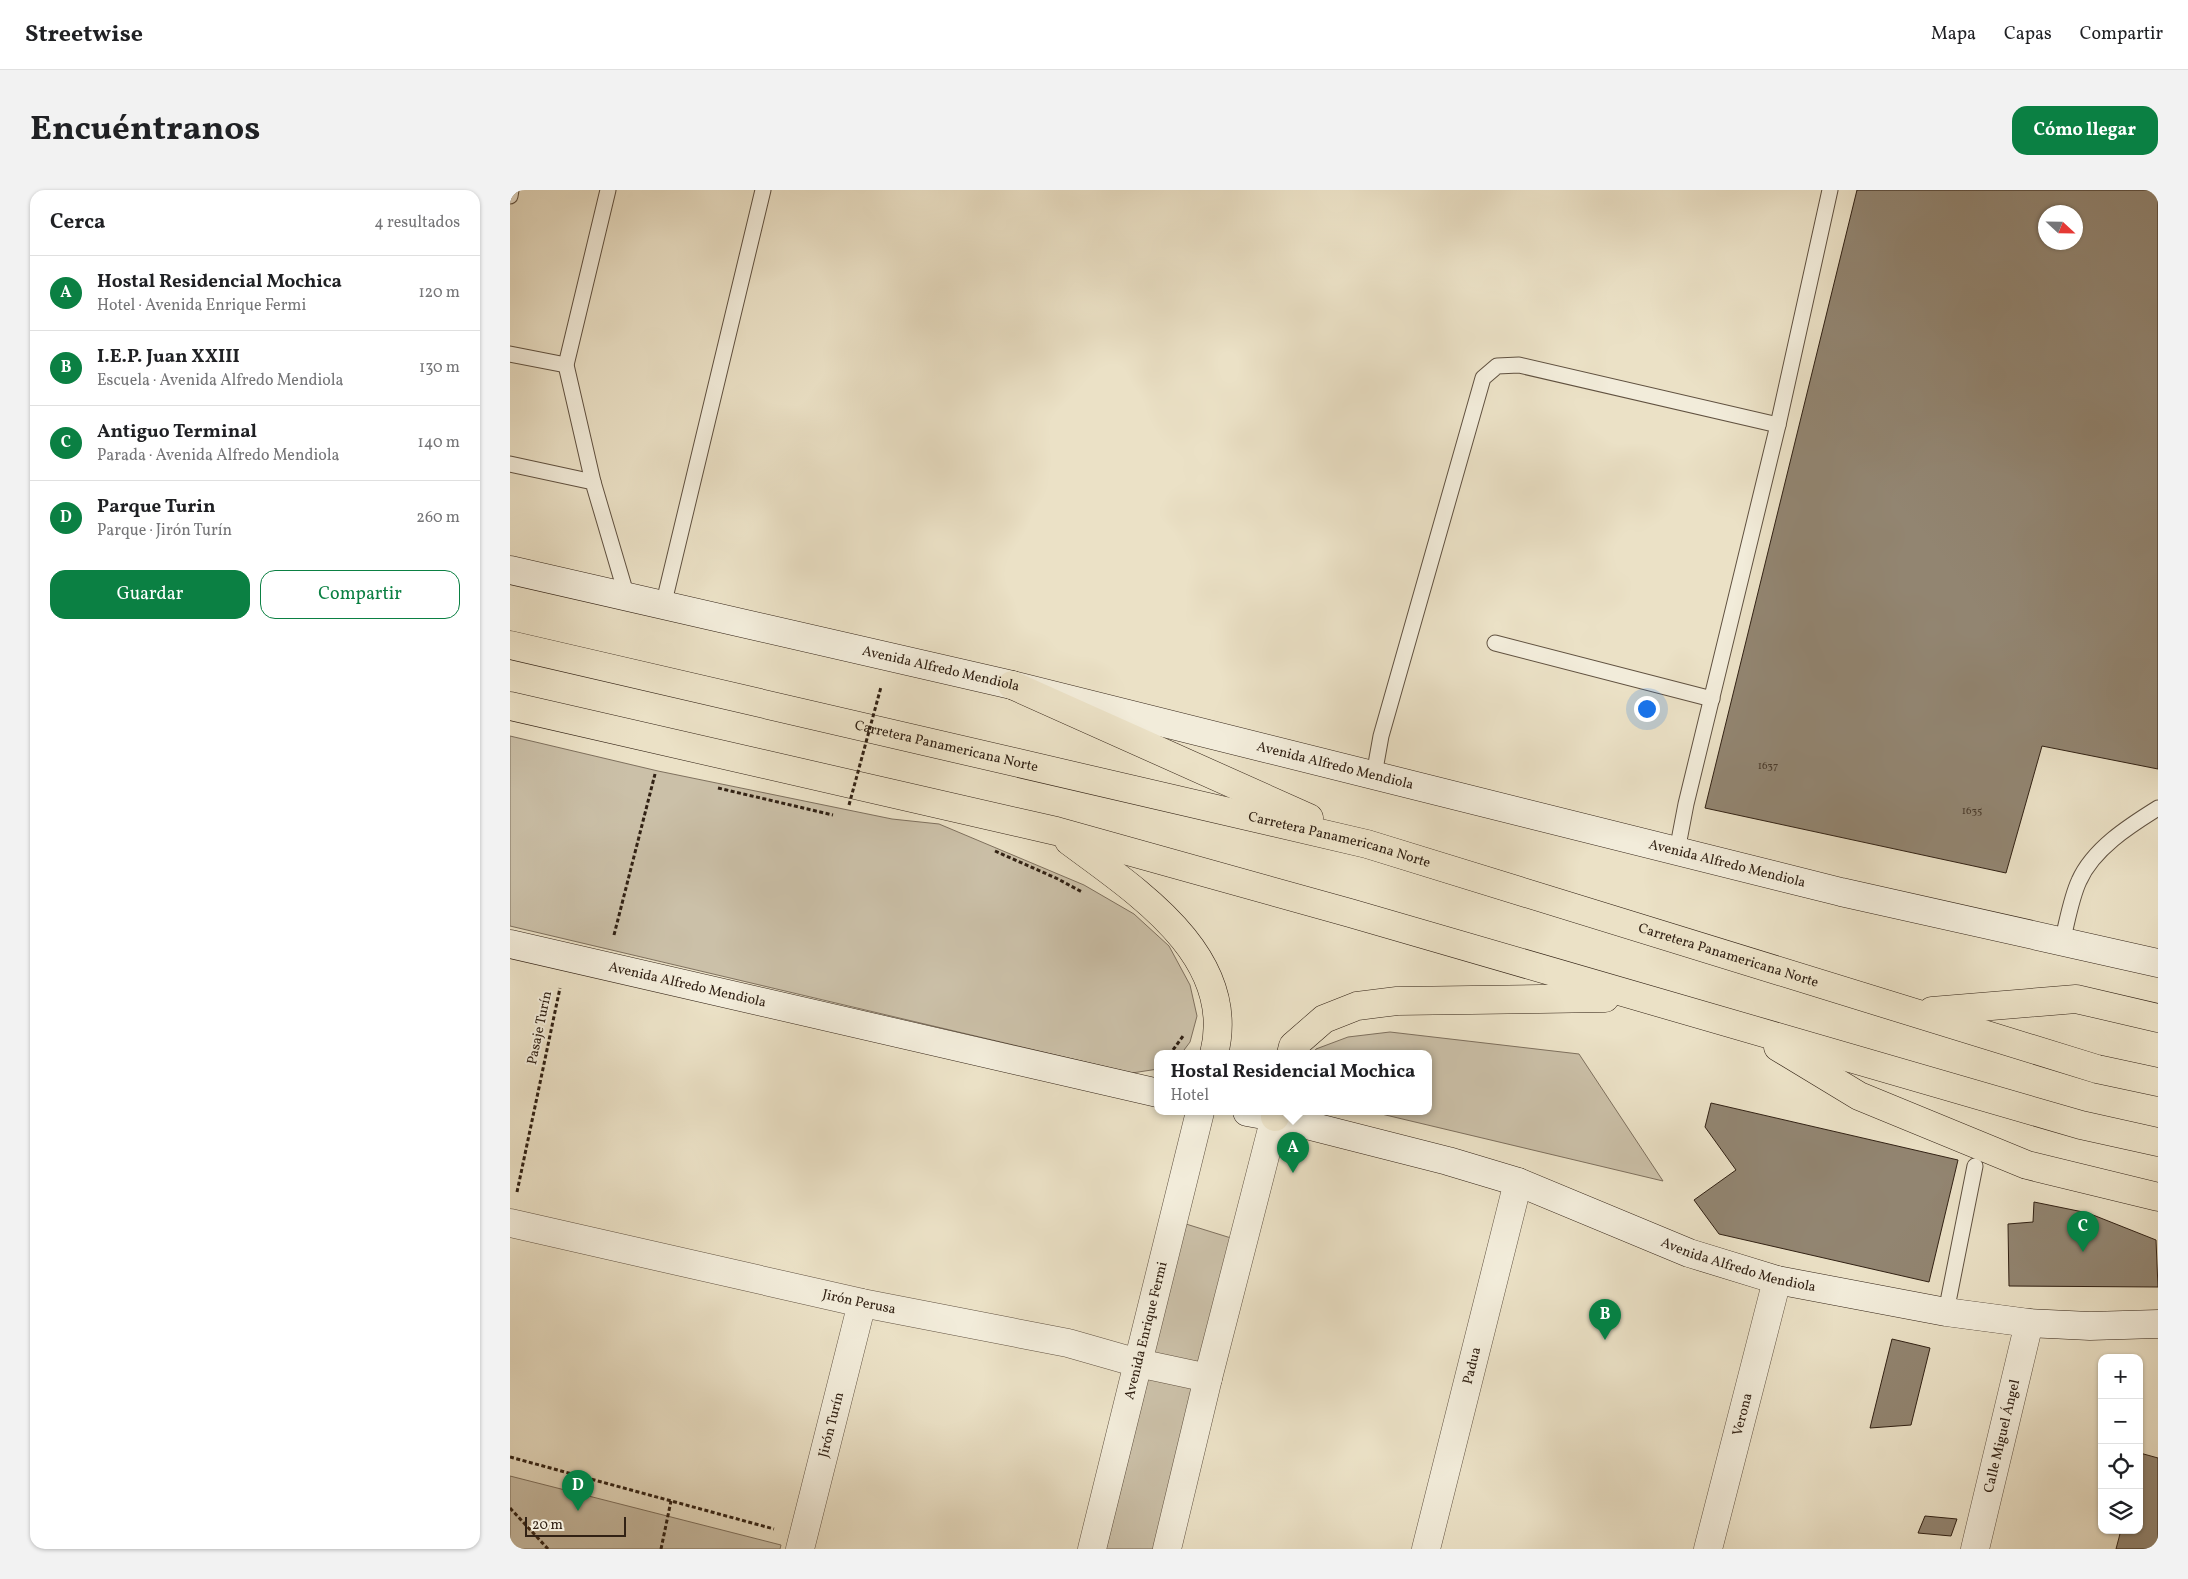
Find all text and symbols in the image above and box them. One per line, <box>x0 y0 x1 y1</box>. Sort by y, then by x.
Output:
text: Streetwise <box>25 18 143 52</box>
text: Mapa <box>1931 22 1976 47</box>
text: Capas <box>2004 22 2052 47</box>
text: Compartir <box>2080 22 2163 47</box>
text: Encuéntranos <box>30 106 260 154</box>
button: Cómo llegar <box>2012 106 2158 155</box>
north arrow <box>2038 205 2083 250</box>
text: Cerca <box>50 208 105 237</box>
text: 4 resultados <box>374 212 460 234</box>
text: Hostal Residencial Mochica <box>97 269 342 295</box>
text: A <box>60 282 72 304</box>
text: 120 m <box>418 282 460 304</box>
text: Hotel · Avenida Enrique Fermi <box>97 295 306 317</box>
text: I.E.P. Juan XXIII <box>97 344 240 370</box>
text: B <box>61 357 71 379</box>
text: 130 m <box>419 357 460 379</box>
text: Escuela · Avenida Alfredo Mendiola <box>97 370 343 392</box>
text: Antiguo Terminal <box>97 419 257 445</box>
text: C <box>61 432 71 454</box>
text: 140 m <box>418 432 460 454</box>
text: Parada · Avenida Alfredo Mendiola <box>97 445 339 467</box>
text: Parque Turin <box>97 494 216 520</box>
text: D <box>60 507 72 529</box>
text: 260 m <box>416 507 460 529</box>
text: Parque · Jirón Turín <box>97 520 232 542</box>
button: Guardar <box>50 570 250 619</box>
button: Compartir <box>260 570 460 619</box>
street label: Avenida Alfredo Mendiola <box>860 641 1022 696</box>
your location <box>1634 696 1660 722</box>
street label: Carretera Panamericana Norte <box>853 716 1040 777</box>
street label: Avenida Alfredo Mendiola <box>1255 737 1416 794</box>
house number: 1637 <box>1758 759 1778 774</box>
house number: 1635 <box>1962 804 1982 819</box>
street label: Carretera Panamericana Norte <box>1246 807 1433 873</box>
street label: Avenida Alfredo Mendiola <box>1647 835 1808 892</box>
street label: Carretera Panamericana Norte <box>1636 919 1821 992</box>
street label: Avenida Alfredo Mendiola <box>607 957 768 1012</box>
street label: Pasaje Turín <box>523 989 557 1067</box>
popup <box>1154 1050 1432 1115</box>
text: Hostal Residencial Mochica <box>1171 1059 1415 1085</box>
text: Hotel <box>1171 1085 1209 1107</box>
pin: A <box>1277 1132 1309 1173</box>
pin: C <box>2067 1211 2099 1252</box>
street label: Avenida Alfredo Mendiola <box>1658 1233 1817 1297</box>
street label: Avenida Enrique Fermi <box>1120 1260 1172 1401</box>
street label: Jirón Perusa <box>821 1285 898 1319</box>
pin: B <box>1589 1299 1621 1340</box>
street label: Padua <box>1458 1345 1486 1386</box>
map controls <box>2098 1354 2143 1534</box>
button: + <box>2098 1354 2143 1399</box>
street label: Calle Miguel Ángel <box>1979 1377 2025 1495</box>
street label: Jirón Turín <box>814 1390 849 1460</box>
street label: Verona <box>1728 1391 1757 1438</box>
button: − <box>2098 1399 2143 1444</box>
button: locate <box>2098 1444 2143 1489</box>
pin: D <box>562 1470 594 1511</box>
button: layers <box>2098 1489 2143 1534</box>
scale bar <box>525 1514 626 1537</box>
text: 20 m <box>532 1516 563 1535</box>

